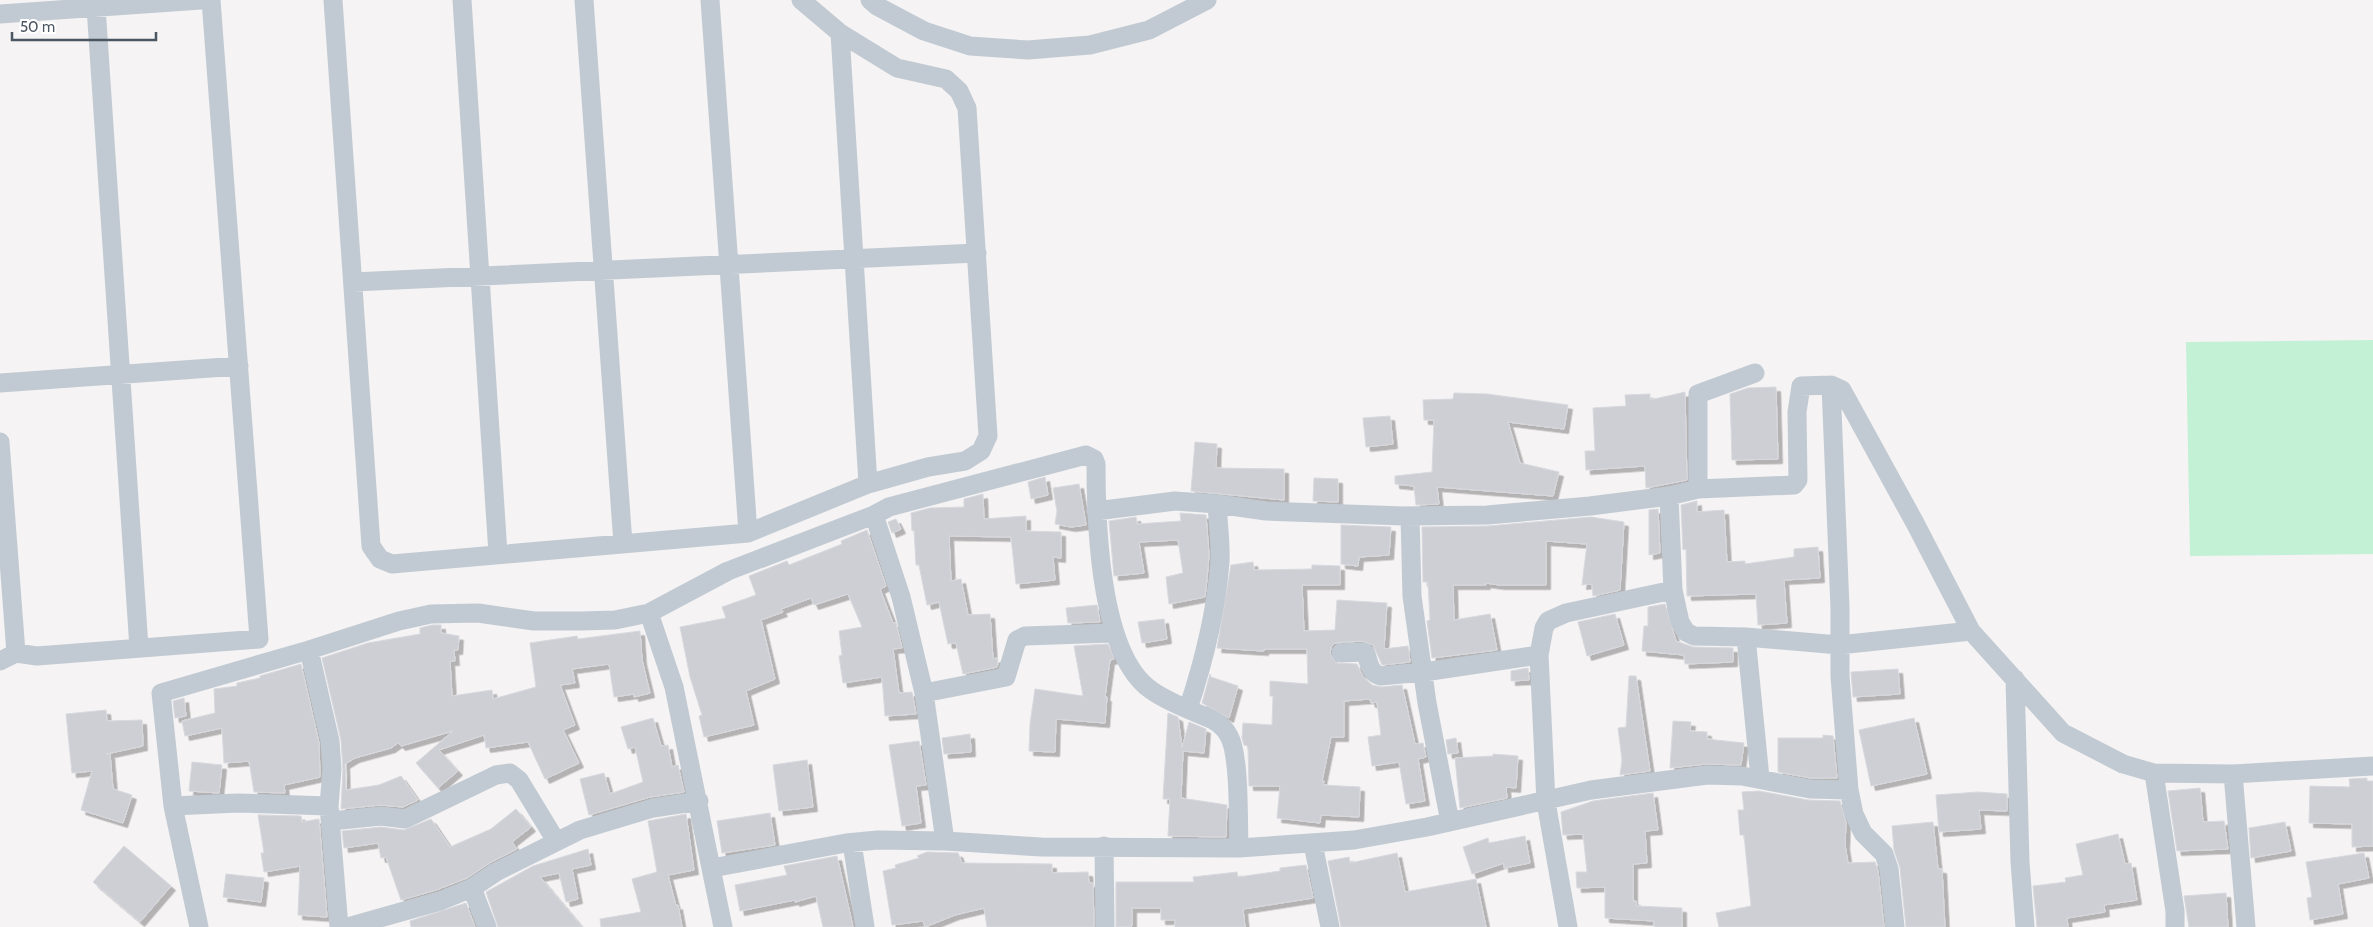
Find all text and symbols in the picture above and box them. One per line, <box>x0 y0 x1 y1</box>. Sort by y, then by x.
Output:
scale bar <box>12 10 156 42</box>
text: 50 m <box>20 18 55 36</box>

